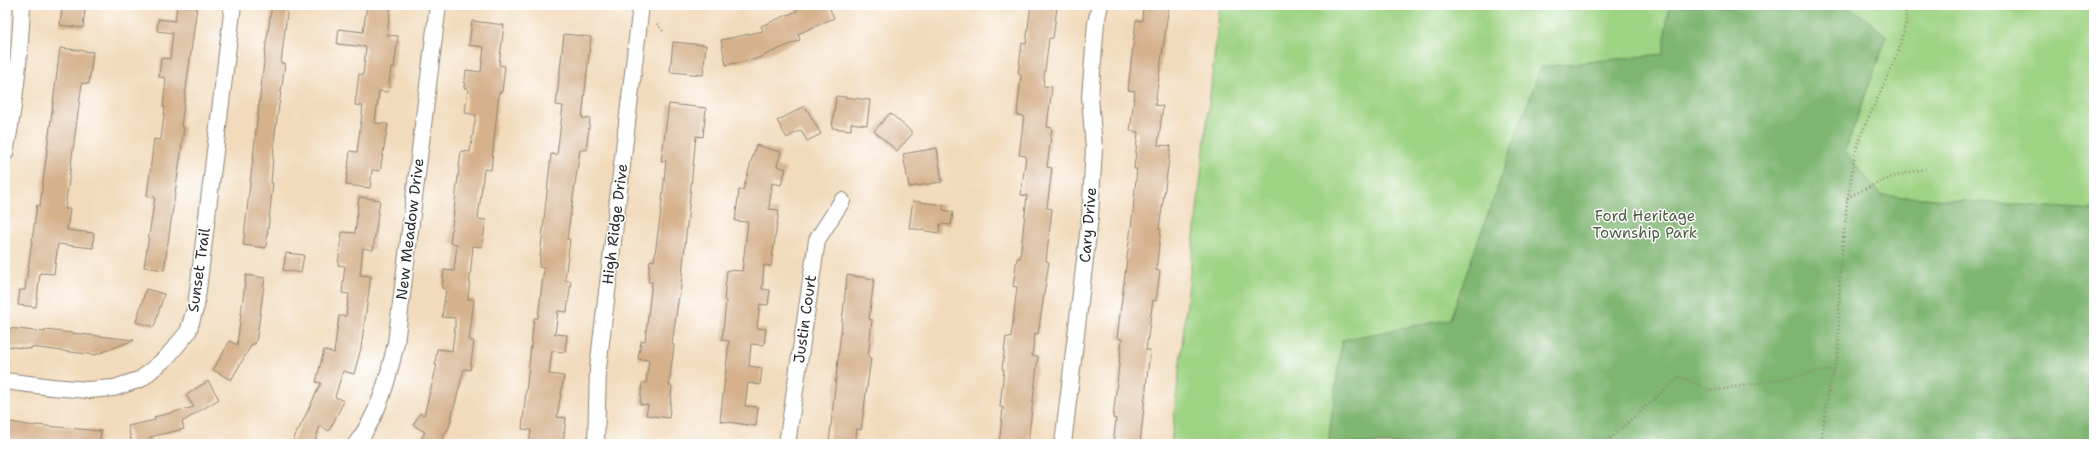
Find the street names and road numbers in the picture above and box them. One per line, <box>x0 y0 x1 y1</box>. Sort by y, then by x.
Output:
street label: New Meadow Drive <box>391 157 429 301</box>
street label: High Ridge Drive <box>598 162 632 286</box>
street label: Cary Drive <box>1075 187 1101 263</box>
street label: Sunset Trail <box>183 226 215 313</box>
street label: Justin Court <box>789 274 821 364</box>

